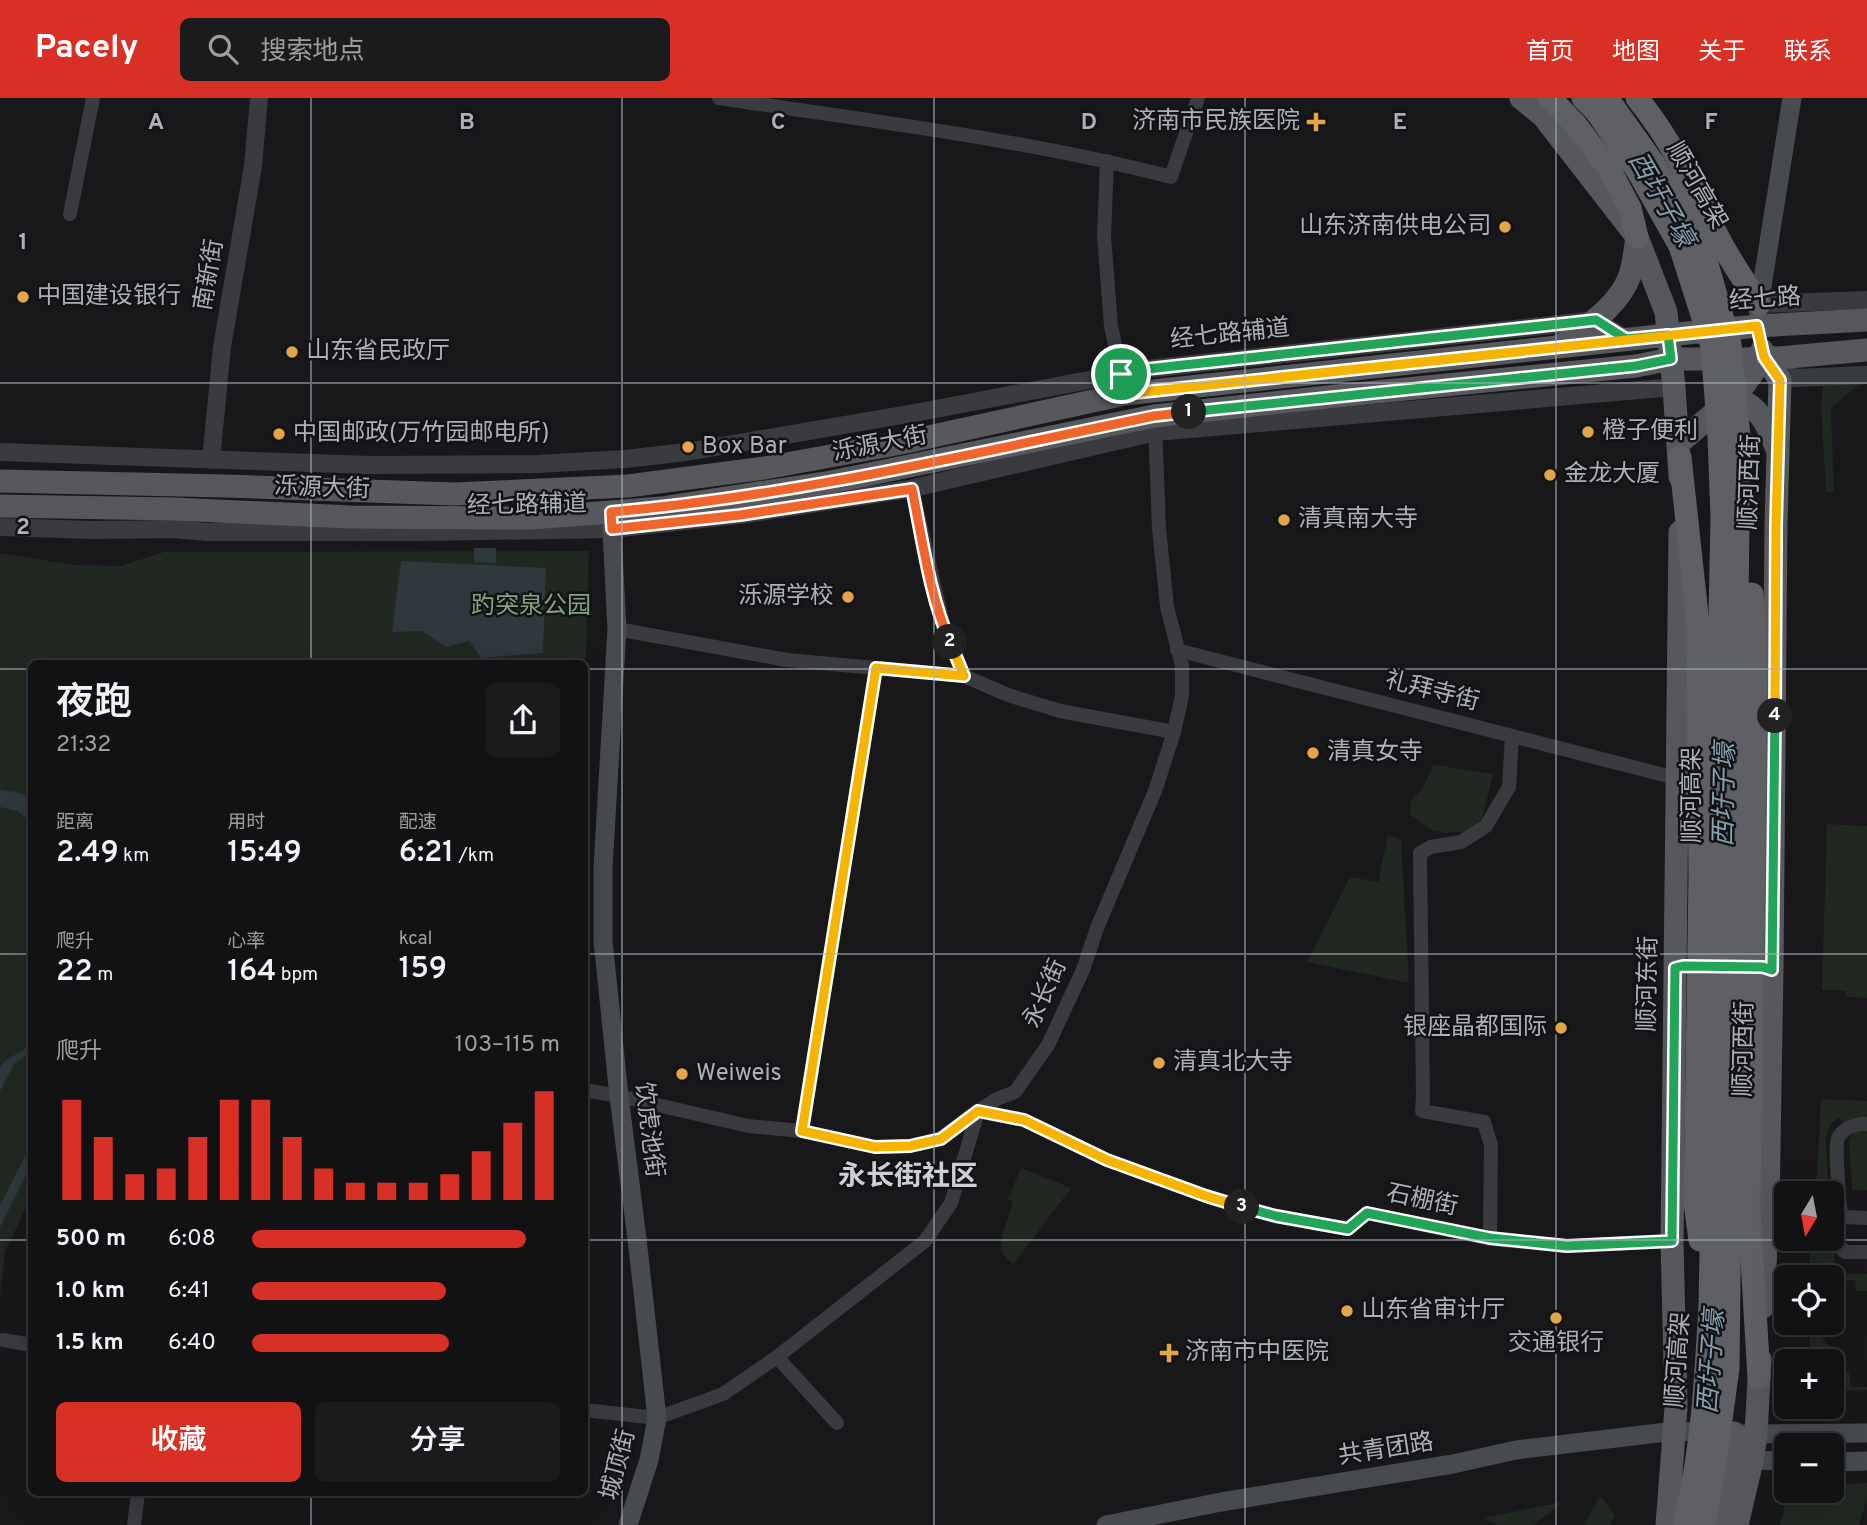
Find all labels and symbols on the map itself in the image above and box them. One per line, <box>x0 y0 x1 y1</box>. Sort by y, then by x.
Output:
place label: 济南市民族医院 <box>1132 107 1300 137</box>
text: A <box>148 109 164 138</box>
text: B <box>459 109 475 138</box>
text: C <box>771 109 785 138</box>
text: D <box>1081 109 1097 138</box>
text: E <box>1393 109 1407 138</box>
text: F <box>1704 109 1718 138</box>
marker: 济南市民族医院 <box>1306 112 1326 132</box>
street label: 顺河高架 <box>1659 137 1733 235</box>
water label: 西圩子壕 <box>1620 147 1702 257</box>
place label: 山东济南供电公司 <box>1299 212 1491 242</box>
marker: 山东济南供电公司 <box>1497 219 1513 235</box>
text: 1 <box>18 229 28 258</box>
street label: 南新街 <box>189 237 231 313</box>
place label: 中国建设银行 <box>37 282 181 312</box>
street label: 经七路 <box>1728 283 1802 317</box>
marker: 中国建设银行 <box>15 289 31 305</box>
street label: 经七路辅道 <box>1169 314 1291 356</box>
place label: 山东省民政厅 <box>306 337 450 367</box>
marker: 山东省民政厅 <box>284 344 300 360</box>
pin <box>1091 344 1151 404</box>
pin: 1 <box>1172 394 1206 430</box>
place label: 橙子便利 <box>1602 417 1698 447</box>
place label: 中国邮政(万竹园邮电所) <box>293 419 549 449</box>
street label: 泺源大街 <box>830 421 930 469</box>
marker: 橙子便利 <box>1580 424 1596 440</box>
marker: 中国邮政(万竹园邮电所) <box>271 426 287 442</box>
place label: Box Bar <box>702 432 787 462</box>
street label: 顺河西街 <box>1734 434 1768 530</box>
marker: Box Bar <box>680 439 696 455</box>
place label: 金龙大厦 <box>1564 460 1660 490</box>
marker: 金龙大厦 <box>1542 467 1558 483</box>
street label: 泺源大街 <box>274 472 370 506</box>
street label: 经七路辅道 <box>467 490 587 522</box>
place label: 清真南大寺 <box>1298 505 1418 535</box>
marker: 清真南大寺 <box>1276 512 1292 528</box>
text: 2 <box>16 514 30 543</box>
place label: 泺源学校 <box>738 582 834 612</box>
marker: 泺源学校 <box>840 589 856 605</box>
park label: 趵突泉公园 <box>471 592 591 622</box>
pin: 2 <box>932 624 968 660</box>
street label: 礼拜寺街 <box>1382 666 1482 718</box>
pin: 4 <box>1758 698 1792 734</box>
place label: 清真女寺 <box>1327 738 1423 768</box>
water label: 西圩子壕 <box>1709 739 1743 847</box>
marker: 清真女寺 <box>1305 745 1321 761</box>
street label: 顺河高架 <box>1678 747 1708 843</box>
street label: 顺河东街 <box>1633 936 1665 1032</box>
street label: 永长街 <box>1018 955 1074 1033</box>
street label: 顺河西街 <box>1729 1001 1761 1097</box>
place label: 银座晶都国际 <box>1403 1013 1547 1043</box>
marker: 银座晶都国际 <box>1553 1020 1569 1036</box>
place label: 清真北大寺 <box>1173 1048 1293 1078</box>
marker: 清真北大寺 <box>1151 1055 1167 1071</box>
place label: Weiweis <box>696 1059 782 1089</box>
marker: Weiweis <box>674 1066 690 1082</box>
street label: 饮虎池街 <box>627 1081 669 1179</box>
district label: 永长街社区 <box>838 1160 978 1196</box>
street label: 石棚街 <box>1384 1179 1460 1223</box>
north arrow <box>1774 1181 1844 1251</box>
pin: 3 <box>1224 1190 1260 1224</box>
place label: 山东省审计厅 <box>1361 1296 1505 1326</box>
marker: 山东省审计厅 <box>1339 1303 1355 1319</box>
water label: 西圩子壕 <box>1693 1305 1733 1415</box>
marker: 交通银行 <box>1548 1310 1564 1326</box>
street label: 顺河高架 <box>1661 1311 1697 1409</box>
place label: 交通银行 <box>1508 1329 1604 1359</box>
place label: 济南市中医院 <box>1185 1338 1329 1368</box>
marker: 济南市中医院 <box>1159 1343 1179 1363</box>
street label: 城顶街 <box>595 1426 643 1504</box>
street label: 共青团路 <box>1336 1428 1436 1472</box>

